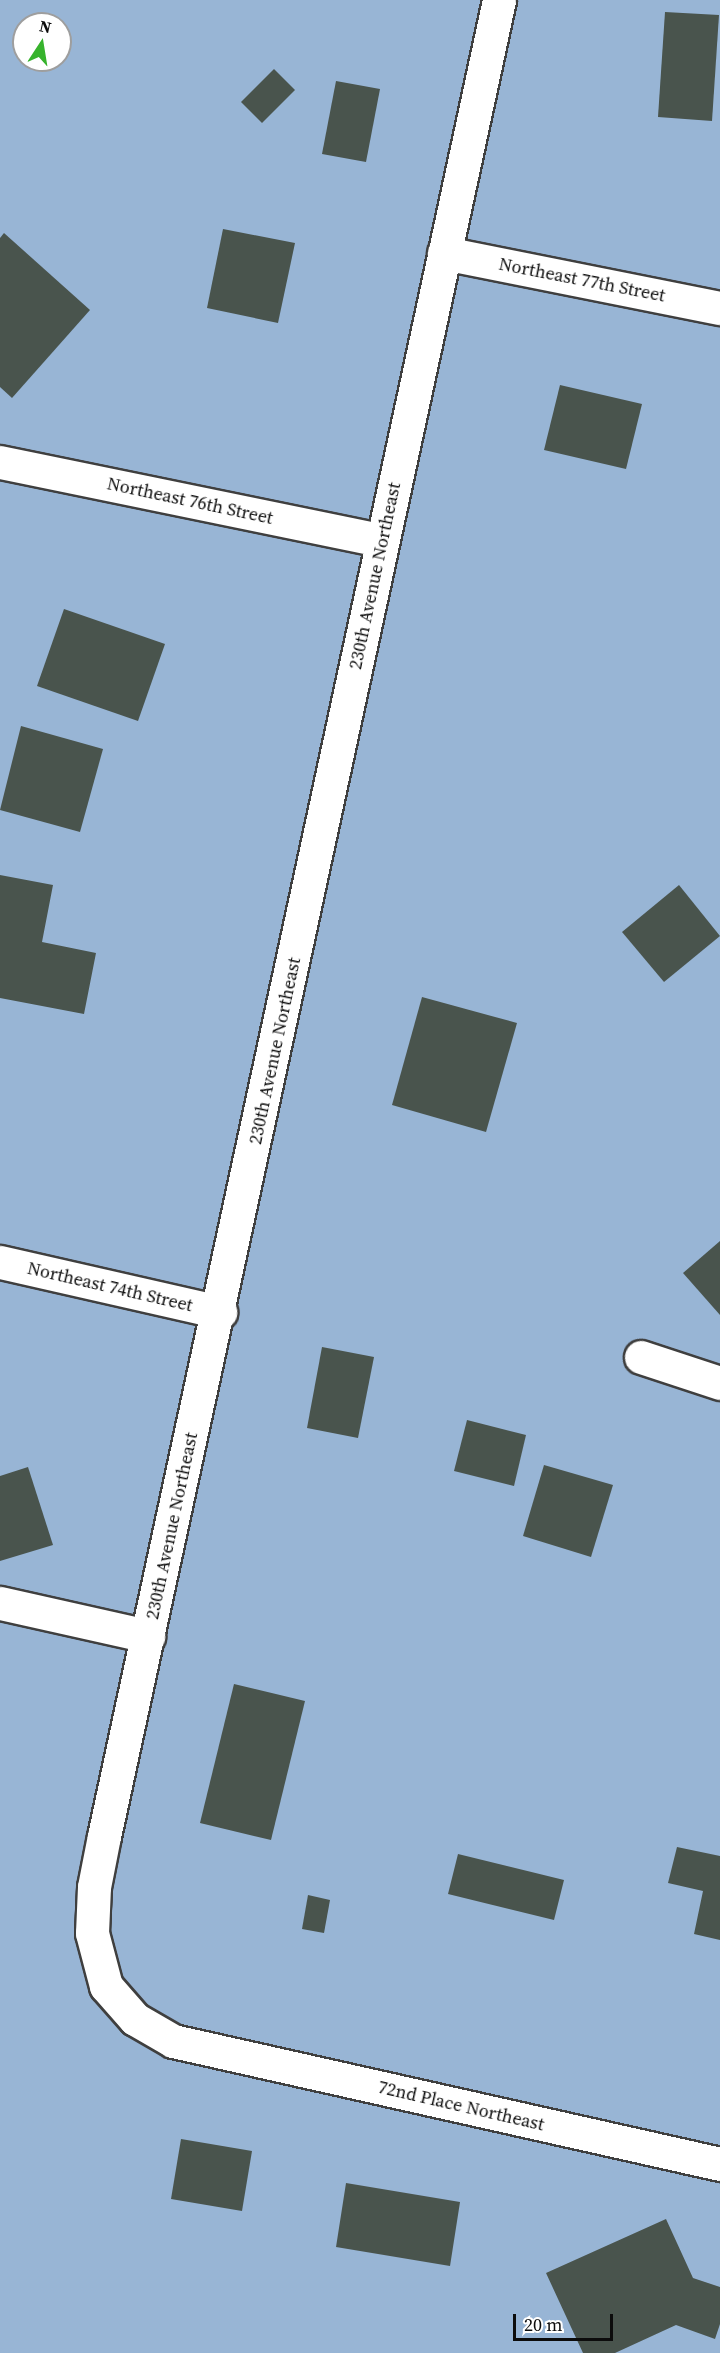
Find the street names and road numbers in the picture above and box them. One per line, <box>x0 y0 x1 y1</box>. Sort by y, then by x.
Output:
street label: Northeast 77th Street <box>497 253 667 307</box>
street label: Northeast 76th Street <box>105 473 275 529</box>
street label: 230th Avenue Northeast <box>345 481 405 671</box>
street label: 230th Avenue Northeast <box>245 956 305 1146</box>
street label: Northeast 74th Street <box>25 1257 195 1317</box>
street label: 230th Avenue Northeast <box>142 1431 202 1621</box>
street label: 72nd Place Northeast <box>376 2076 546 2136</box>

